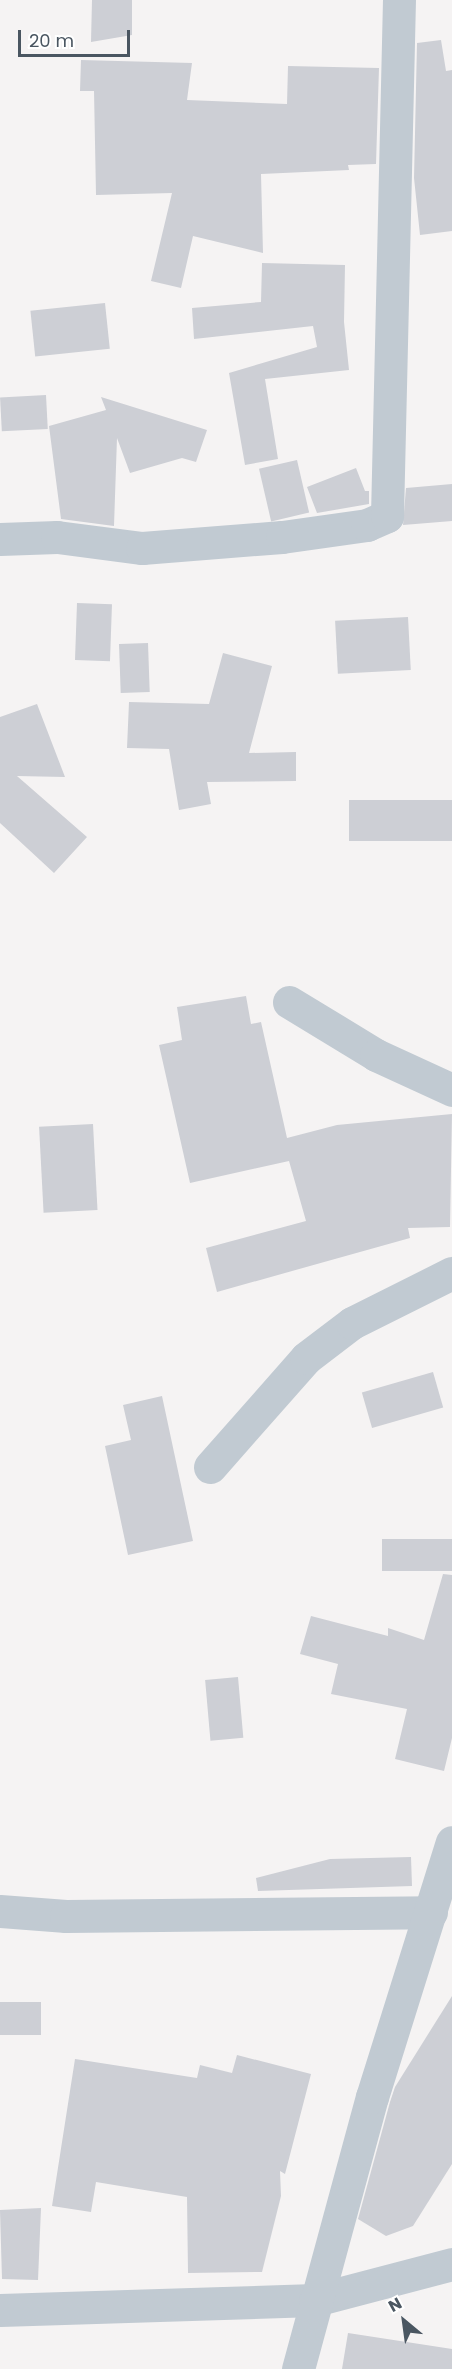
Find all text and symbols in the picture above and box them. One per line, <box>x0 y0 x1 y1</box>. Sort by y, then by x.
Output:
scale bar <box>21 18 134 56</box>
text: 20 m <box>29 28 74 53</box>
north arrow <box>374 2291 434 2351</box>
text: N <box>384 2292 406 2318</box>

